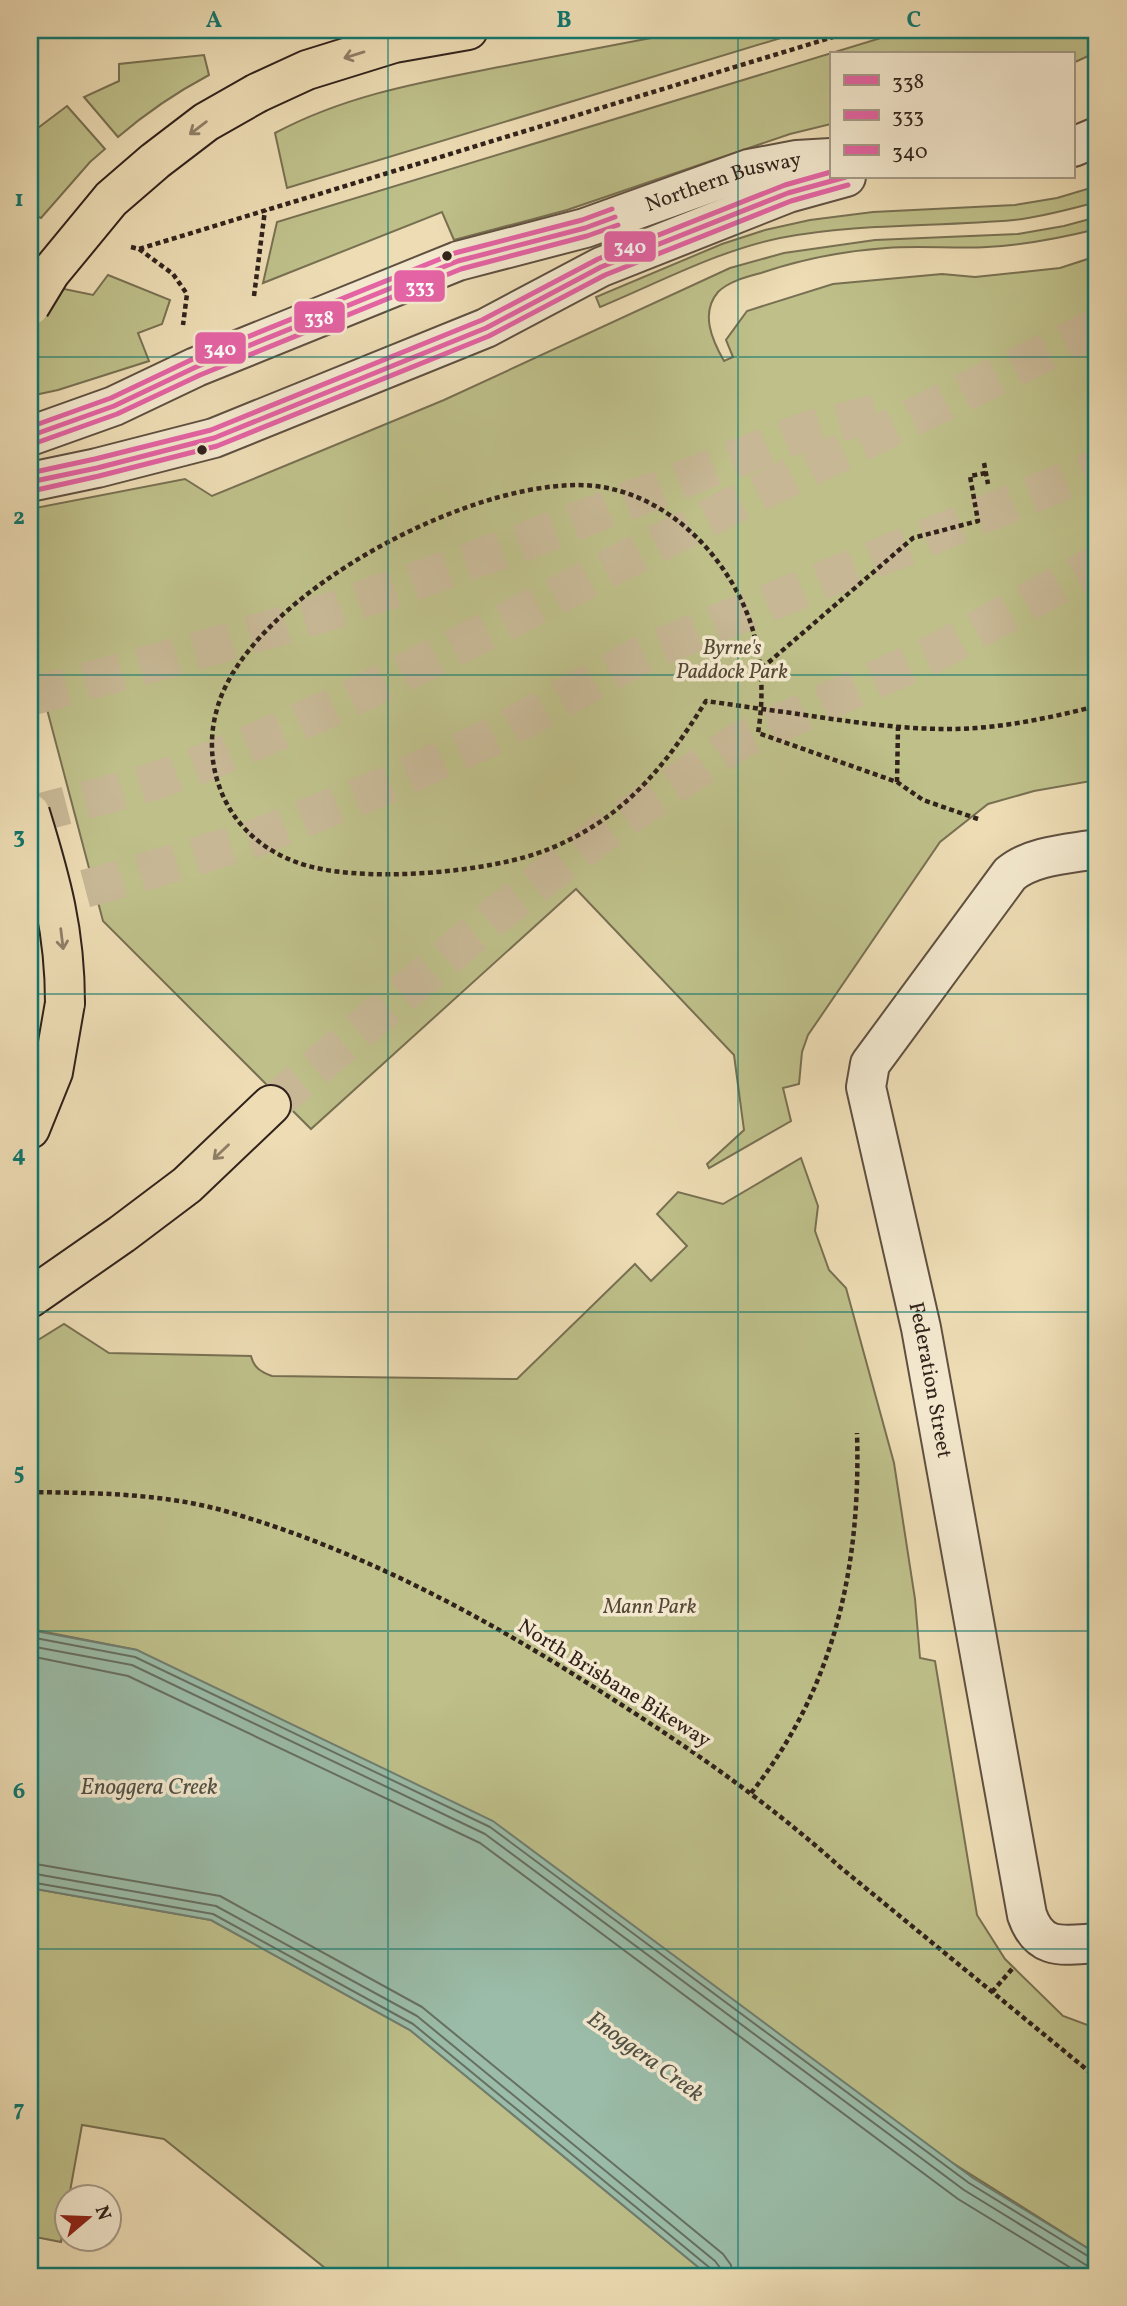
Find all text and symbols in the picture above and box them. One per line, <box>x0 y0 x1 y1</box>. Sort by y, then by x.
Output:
text: A <box>206 5 222 37</box>
text: B <box>556 5 572 37</box>
text: C <box>907 5 921 37</box>
one-way arrow <box>343 50 365 63</box>
legend <box>830 52 1074 178</box>
text: 338 <box>892 68 924 97</box>
text: 333 <box>892 102 924 131</box>
one-way arrow <box>189 121 208 136</box>
text: 340 <box>892 138 928 167</box>
street label: Northern Busway <box>641 145 804 220</box>
text: 1 <box>14 184 24 216</box>
line badge: 340 <box>603 230 657 263</box>
text: 340 <box>614 235 647 261</box>
unlabelled marker <box>440 249 454 263</box>
line badge: 333 <box>393 269 446 303</box>
text: 333 <box>406 275 434 301</box>
line badge: 338 <box>293 300 346 334</box>
text: 338 <box>304 306 334 332</box>
line badge: 340 <box>194 331 247 365</box>
text: 340 <box>204 337 237 363</box>
unlabelled marker <box>195 443 209 457</box>
text: 2 <box>13 502 25 534</box>
park label: Byrne's Paddock Park <box>676 634 788 687</box>
text: 3 <box>13 821 25 853</box>
one-way arrow <box>56 928 69 950</box>
text: 4 <box>12 1139 26 1171</box>
one-way arrow <box>213 1143 230 1160</box>
street label: Federation Street <box>901 1299 959 1460</box>
text: 5 <box>13 1457 25 1489</box>
park label: Mann Park <box>602 1593 697 1622</box>
street label: North Brisbane Bikeway <box>512 1613 717 1756</box>
water label: Enoggera Creek <box>80 1772 218 1804</box>
text: 6 <box>13 1776 25 1808</box>
water label: Enoggera Creek <box>580 2004 710 2111</box>
text: 7 <box>14 2094 25 2126</box>
north arrow <box>52 2184 122 2254</box>
text: N <box>88 2202 117 2224</box>

